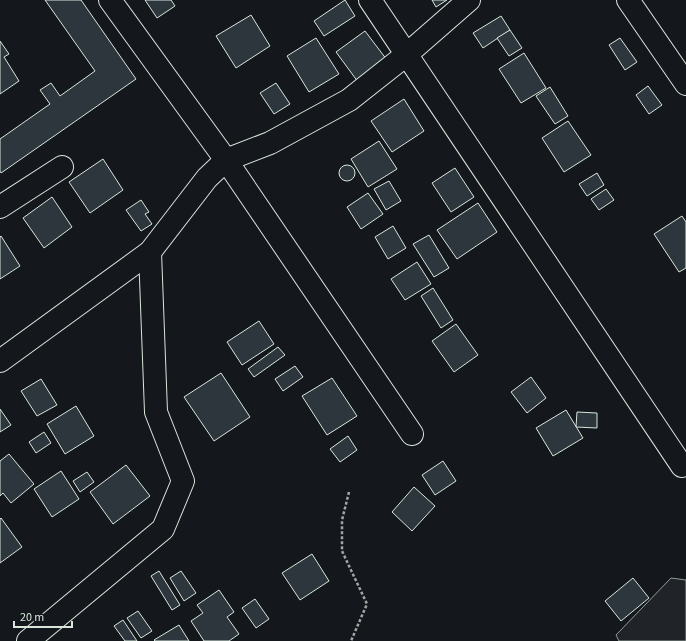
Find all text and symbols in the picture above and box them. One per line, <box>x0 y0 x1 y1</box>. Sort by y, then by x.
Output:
scale bar <box>14 603 72 629</box>
text: 20 m <box>20 609 44 626</box>

